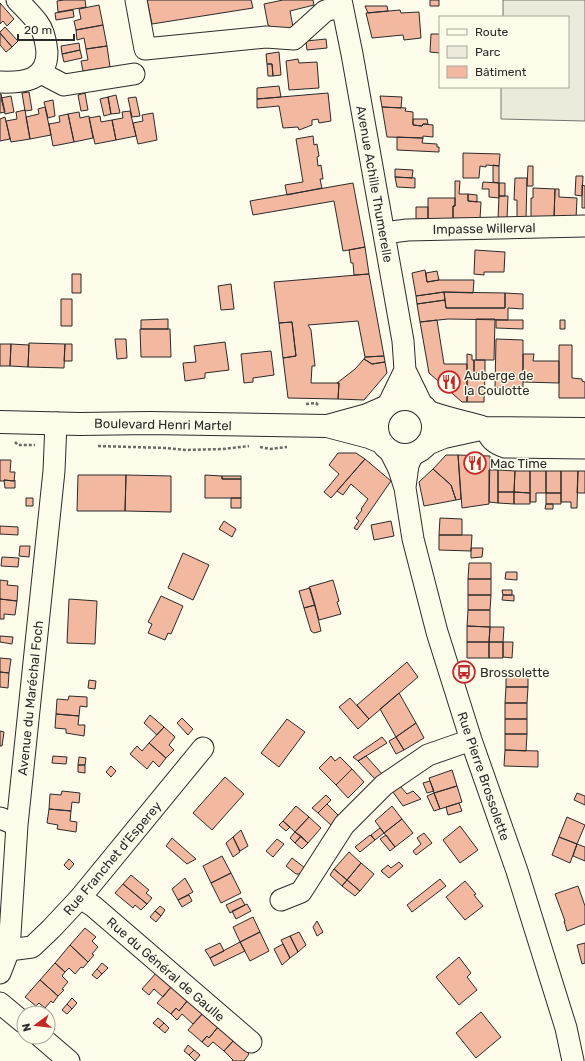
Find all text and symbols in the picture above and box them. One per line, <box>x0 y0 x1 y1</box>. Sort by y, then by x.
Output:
scale bar <box>18 16 74 42</box>
legend <box>439 16 569 88</box>
text: 20 m <box>24 23 52 37</box>
text: Route <box>475 25 509 39</box>
text: Parc <box>475 45 501 59</box>
text: Bâtiment <box>475 65 527 79</box>
street label: Avenue Achille Thumerelle <box>353 104 396 264</box>
street label: Impasse Willerval <box>432 220 536 237</box>
place label: Auberge de la Coulotte <box>464 368 534 398</box>
restaurant icon: Auberge de la Coulotte <box>436 369 462 395</box>
street label: Boulevard Henri Martel <box>94 416 232 433</box>
restaurant icon: Mac Time <box>462 450 488 476</box>
place label: Mac Time <box>490 456 547 471</box>
street label: Avenue du Maréchal Foch <box>15 620 46 776</box>
bus stop icon: Brossolette <box>451 659 477 685</box>
place label: Brossolette <box>480 665 550 680</box>
street label: Rue Pierre Brossolette <box>454 710 513 843</box>
street label: Rue Franchet d'Esperey <box>60 798 164 918</box>
street label: Rue du Général de Gaulle <box>104 914 228 1025</box>
north arrow <box>16 1005 56 1045</box>
text: N <box>19 1022 34 1033</box>

